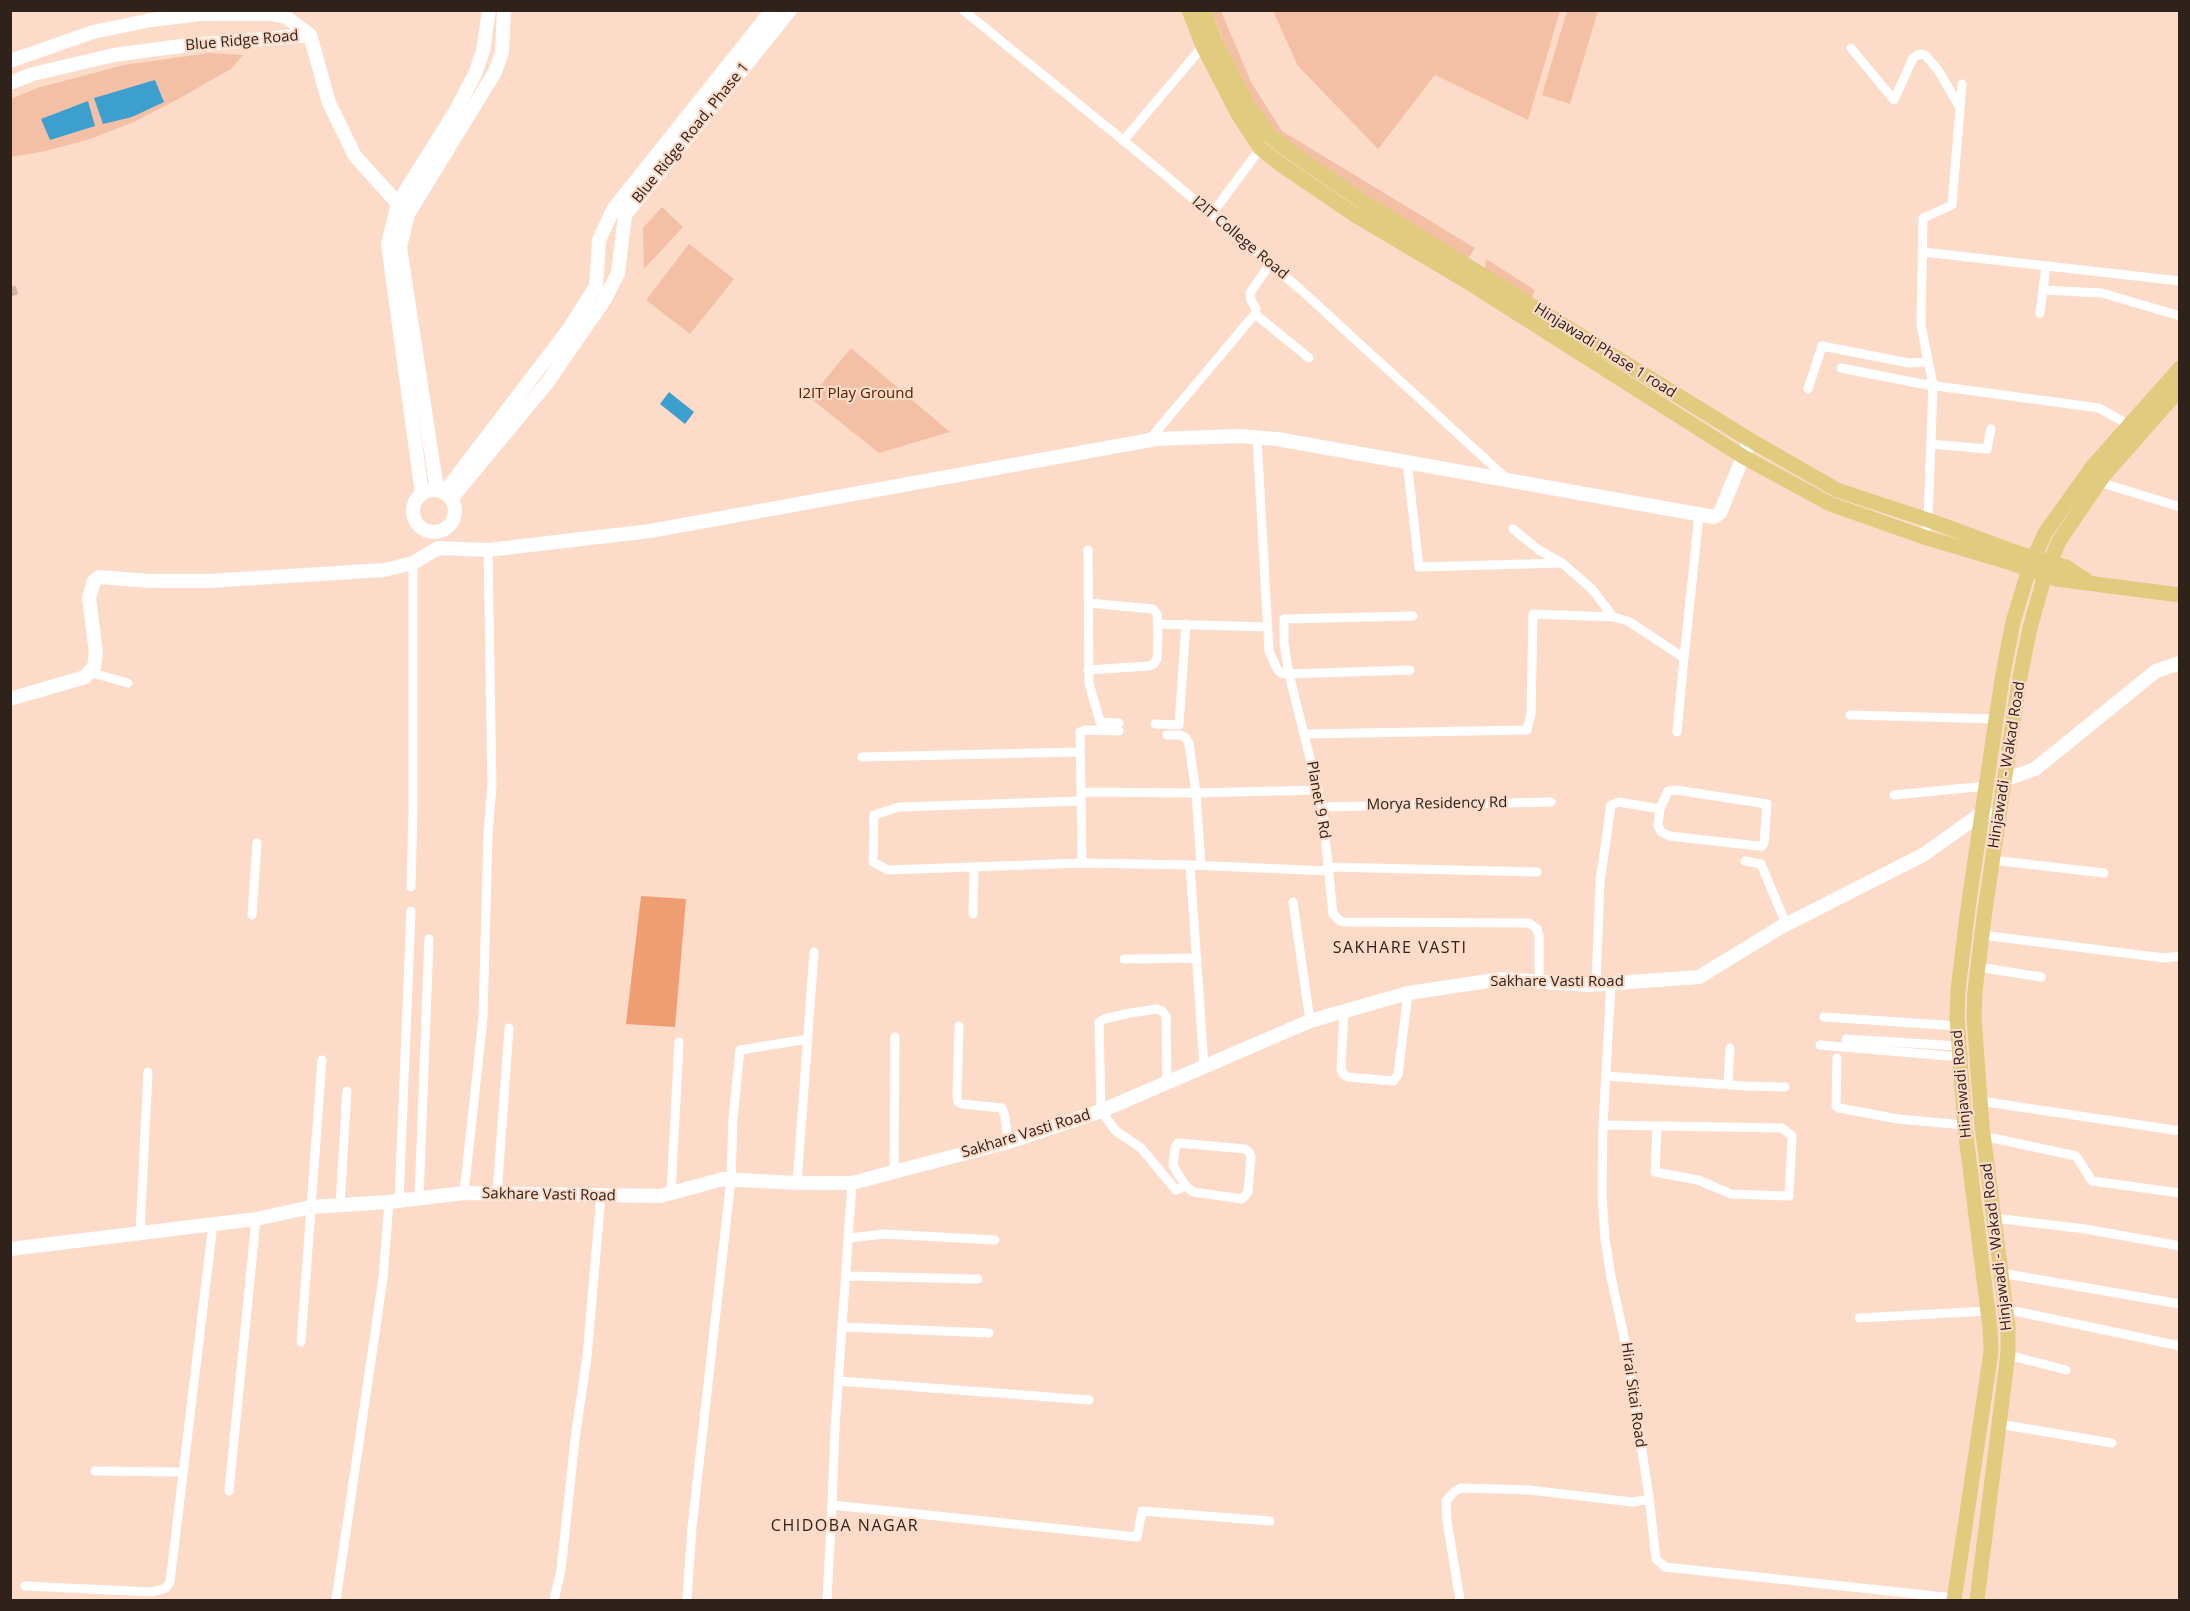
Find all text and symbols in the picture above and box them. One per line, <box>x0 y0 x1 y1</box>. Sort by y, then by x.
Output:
street label: Blue Ridge Road <box>185 27 299 55</box>
street label: Blue Ridge Road, Phase 1 <box>629 59 753 207</box>
street label: I2IT College Road <box>1188 193 1292 283</box>
street label: Hinjawadi Phase 1 road <box>1531 300 1679 402</box>
park label: I2IT Play Ground <box>798 385 914 403</box>
street label: Hinjawadi - Wakad Road <box>1985 680 2029 850</box>
street label: Planet 9 Rd <box>1302 760 1334 840</box>
street label: Morya Residency Rd <box>1366 794 1508 814</box>
district label: SAKHARE VASTI <box>1333 938 1467 958</box>
street label: Sakhare Vasti Road <box>1490 973 1624 991</box>
street label: Hinjawadi Road <box>1948 1029 1976 1139</box>
street label: Sakhare Vasti Road <box>959 1106 1093 1162</box>
street label: Hinjawadi - Wakad Road <box>1978 1162 2016 1332</box>
street label: Sakhare Vasti Road <box>482 1185 616 1205</box>
street label: Hirai Sitai Road <box>1617 1341 1649 1449</box>
district label: CHIDOBA NAGAR <box>771 1516 919 1536</box>

